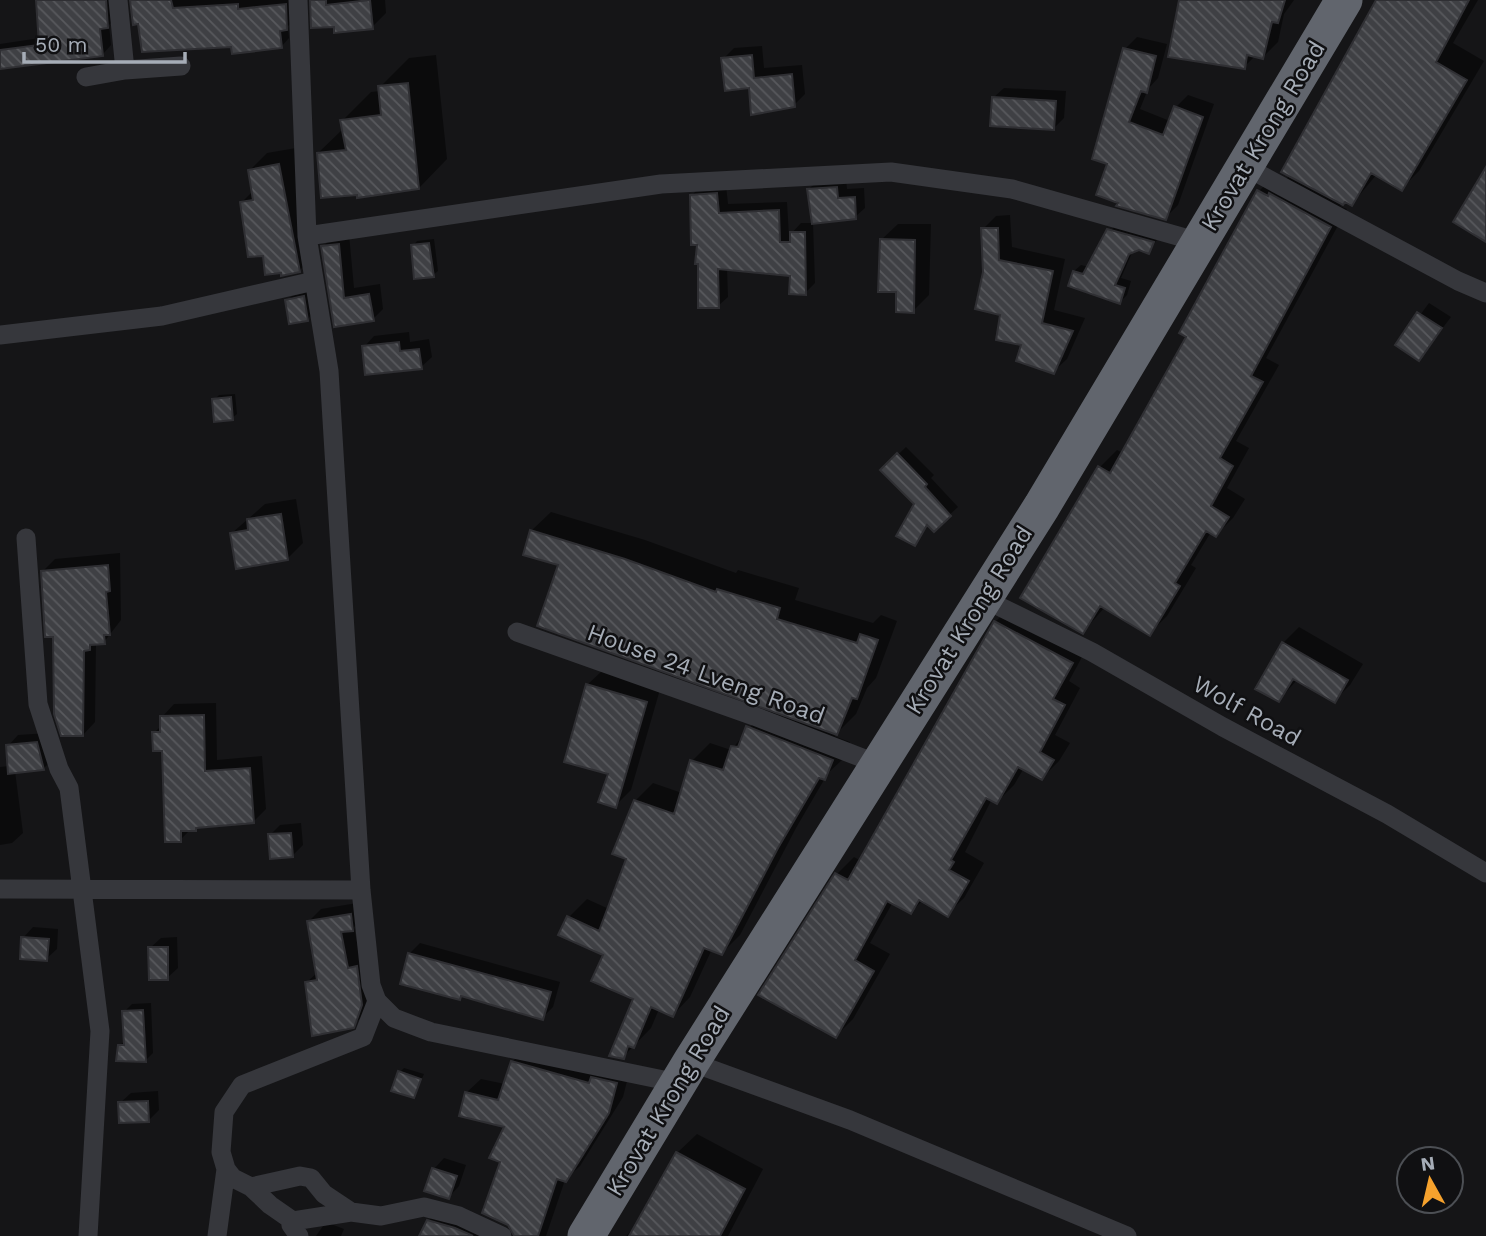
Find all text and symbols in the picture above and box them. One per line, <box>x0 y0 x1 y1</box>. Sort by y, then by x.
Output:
scale bar <box>24 21 186 65</box>
text: 50 m <box>35 32 87 57</box>
street label: Krovat Krong Road <box>1195 36 1331 236</box>
street label: Krovat Krong Road <box>900 521 1038 719</box>
street label: House 24 Lveng Road <box>583 618 829 730</box>
street label: Wolf Road <box>1188 670 1306 752</box>
street label: Krovat Krong Road <box>600 1001 736 1201</box>
north arrow <box>1395 1145 1465 1215</box>
text: N <box>1419 1151 1436 1176</box>

